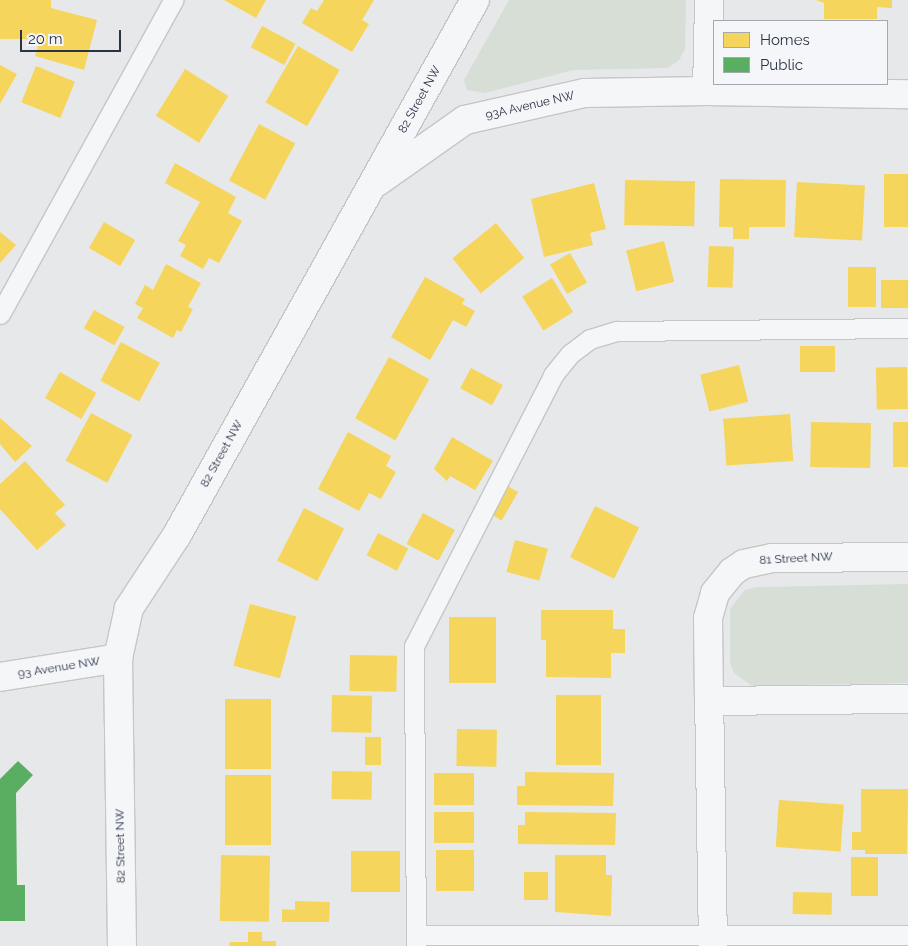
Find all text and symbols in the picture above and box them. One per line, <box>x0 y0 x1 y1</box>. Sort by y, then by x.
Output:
scale bar <box>22 20 124 52</box>
legend <box>713 20 888 85</box>
text: 20 m <box>28 30 63 48</box>
text: Homes <box>760 31 810 49</box>
text: Public <box>760 56 803 74</box>
street label: 82 Street NW <box>396 64 444 136</box>
street label: 93A Avenue NW <box>484 89 576 123</box>
street label: 82 Street NW <box>198 418 246 490</box>
street label: 81 Street NW <box>759 550 833 568</box>
street label: 93 Avenue NW <box>17 654 101 682</box>
street label: 82 Street NW <box>113 809 129 883</box>

